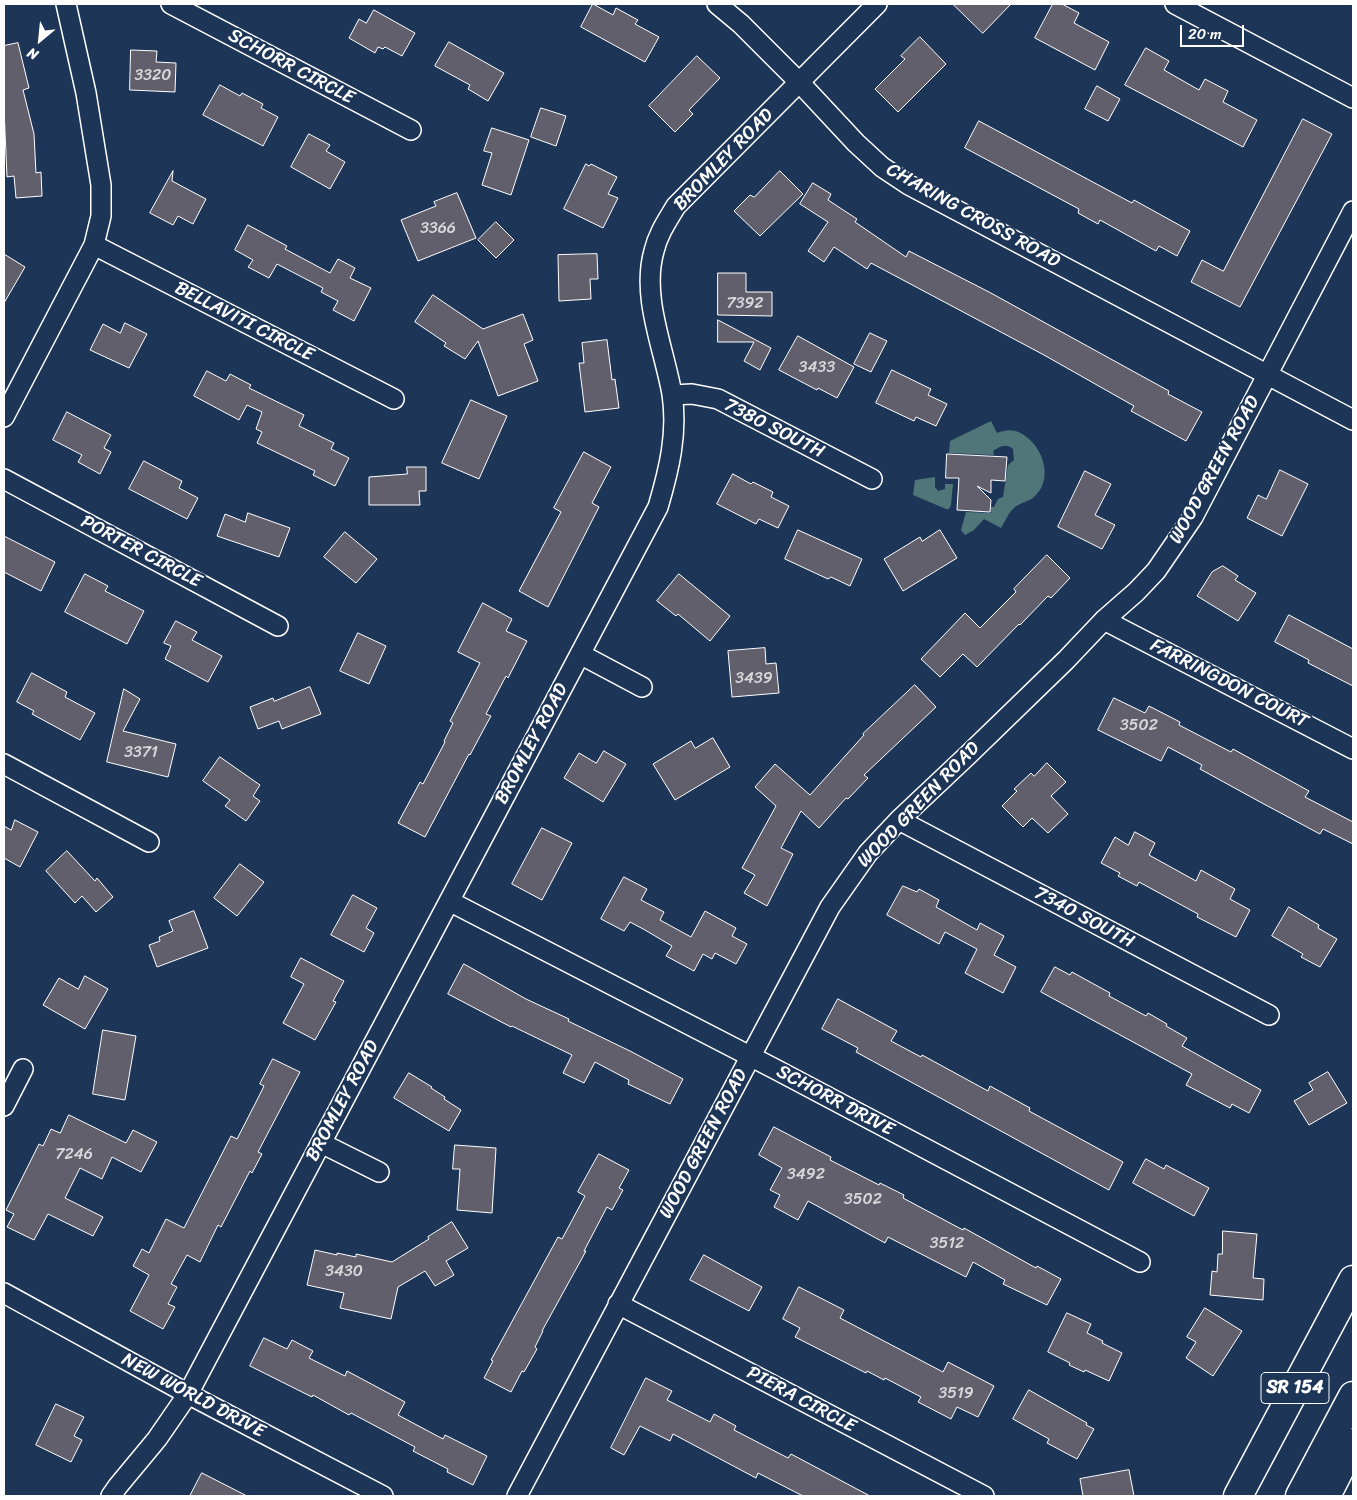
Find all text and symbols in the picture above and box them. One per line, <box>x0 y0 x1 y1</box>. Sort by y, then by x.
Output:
north arrow <box>15 15 65 65</box>
scale bar <box>1182 15 1246 47</box>
text: 20 m <box>1188 21 1222 47</box>
street label: SCHORR CIRCLE <box>224 24 358 110</box>
text: N <box>23 40 43 67</box>
house number: 3320 <box>135 66 171 86</box>
street label: BROMLEY ROAD <box>669 104 779 216</box>
street label: CHARING CROSS ROAD <box>882 159 1064 273</box>
house number: 3366 <box>420 219 456 239</box>
street label: BELLAVITI CIRCLE <box>171 277 317 367</box>
house number: 7392 <box>727 294 763 314</box>
house number: 3433 <box>799 358 835 378</box>
street label: WOOD GREEN ROAD <box>1165 392 1265 548</box>
street label: 7380 SOUTH <box>720 394 828 464</box>
street label: PORTER CIRCLE <box>77 511 205 593</box>
street label: FARRINGDON COURT <box>1146 634 1312 734</box>
house number: 3439 <box>735 669 773 689</box>
street label: BROMLEY ROAD <box>491 680 573 808</box>
house number: 3502 <box>1120 716 1158 736</box>
street label: WOOD GREEN ROAD <box>853 737 985 873</box>
house number: 3371 <box>124 743 158 763</box>
street label: 7340 SOUTH <box>1030 882 1138 954</box>
street label: BROMLEY ROAD <box>302 1037 384 1165</box>
street label: SCHORR DRIVE <box>772 1060 898 1142</box>
street label: WOOD GREEN ROAD <box>655 1065 753 1223</box>
house number: 7246 <box>55 1145 93 1165</box>
house number: 3492 <box>787 1165 825 1185</box>
house number: 3502 <box>844 1190 882 1210</box>
house number: 3512 <box>930 1234 964 1254</box>
house number: 3430 <box>325 1262 363 1282</box>
street label: NEW WORLD DRIVE <box>117 1349 269 1443</box>
street label: PIERA CIRCLE <box>743 1362 859 1438</box>
road number: SR 154 <box>1261 1372 1329 1404</box>
house number: 3519 <box>938 1384 974 1404</box>

